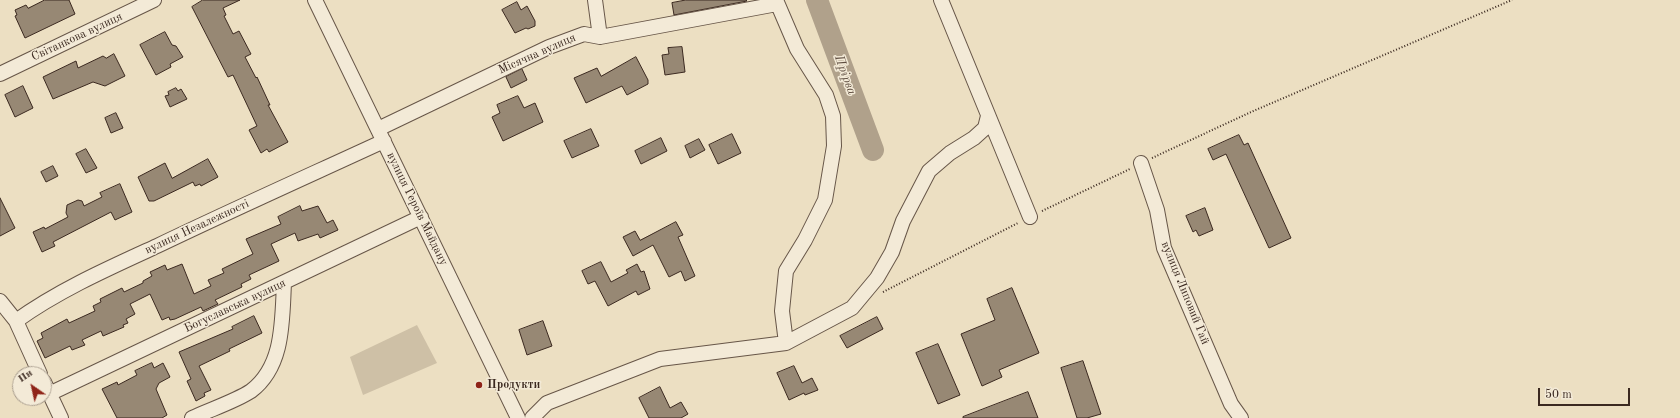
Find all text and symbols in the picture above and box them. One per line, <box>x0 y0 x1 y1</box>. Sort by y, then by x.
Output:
street label: Світанкова вулиця <box>29 10 125 64</box>
street label: Місячна вулиця <box>496 30 578 78</box>
water label: Прірва <box>831 53 859 97</box>
street label: вулиця Героїв Майдану <box>383 150 451 268</box>
street label: вулиця Незалежності <box>143 197 251 257</box>
street label: вулиця Липовий Гай <box>1158 239 1212 347</box>
street label: Богуславська вулиця <box>182 276 288 336</box>
north arrow <box>12 366 52 406</box>
text: Пн <box>16 368 35 385</box>
place label: Продукти <box>487 378 540 392</box>
marker: Продукти <box>474 380 484 390</box>
scale bar <box>1540 380 1632 406</box>
text: 50 m <box>1545 389 1572 401</box>

